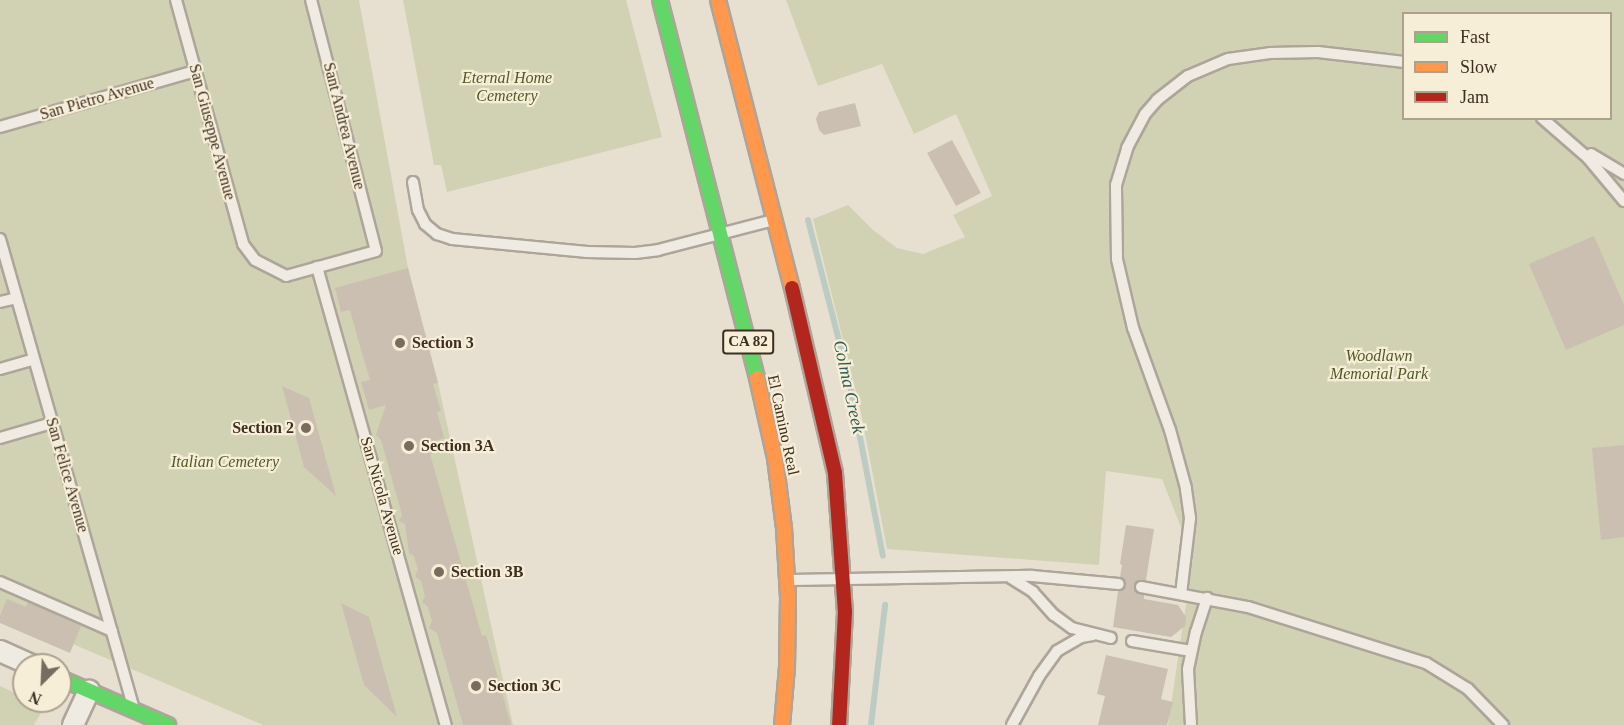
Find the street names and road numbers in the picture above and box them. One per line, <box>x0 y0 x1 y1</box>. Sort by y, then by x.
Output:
street label: Sant Andrea Avenue <box>319 60 369 192</box>
street label: San Giuseppe Avenue <box>184 61 240 203</box>
street label: San Pietro Avenue <box>37 73 157 125</box>
road number: CA 82 <box>721 330 775 354</box>
street label: El Camino Real <box>763 373 803 477</box>
street label: San Felice Avenue <box>41 415 93 535</box>
street label: San Nicola Avenue <box>356 434 408 558</box>

